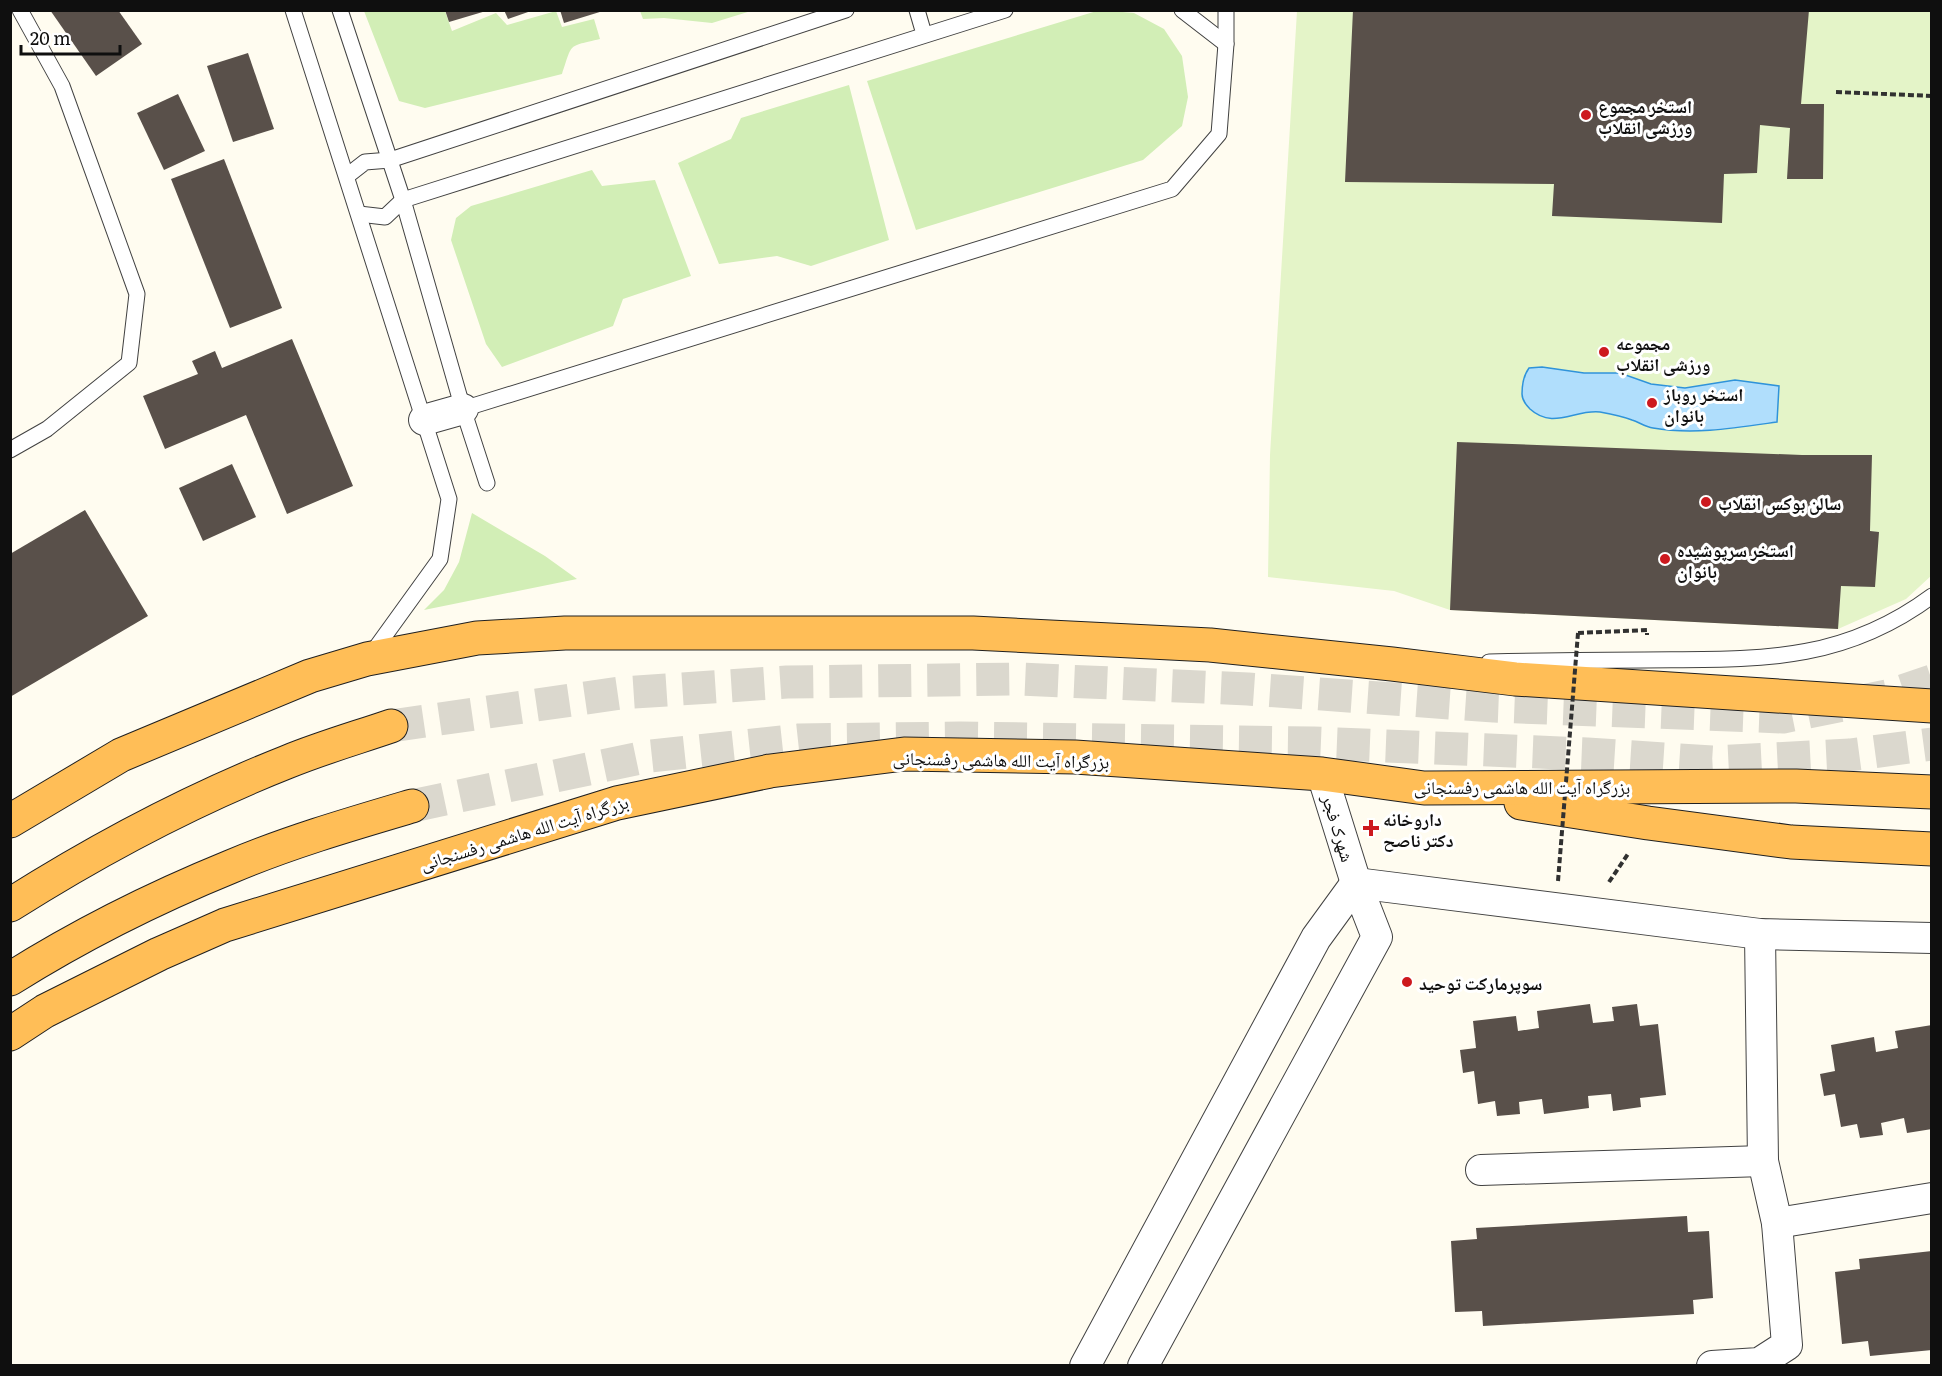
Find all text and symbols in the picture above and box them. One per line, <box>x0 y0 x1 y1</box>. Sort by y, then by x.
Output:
scale bar <box>21 18 120 56</box>
text: 20 m <box>30 24 71 51</box>
place label: استخر مجموع ورزشی انقلاب <box>1598 92 1693 140</box>
marker: استخر مجموع ورزشی انقلاب <box>1579 108 1593 122</box>
place label: مجموعه ورزشی انقلاب <box>1616 329 1711 377</box>
marker: مجموعه ورزشی انقلاب <box>1597 345 1611 359</box>
place label: استخر روباز بانوان <box>1663 380 1743 428</box>
marker: استخر روباز بانوان <box>1645 396 1659 410</box>
place label: سالن بوکس انقلاب <box>1718 489 1841 516</box>
marker: سالن بوکس انقلاب <box>1699 495 1713 509</box>
place label: استخر سرپوشیده بانوان <box>1677 536 1794 584</box>
marker: استخر سرپوشیده بانوان <box>1658 552 1672 566</box>
street label: بزرگراه آیت الله هاشمی رفسنجانی <box>892 744 1110 774</box>
street label: بزرگراه آیت الله هاشمی رفسنجانی <box>1414 773 1630 800</box>
street label: بزرگراه آیت الله هاشمی رفسنجانی <box>416 787 632 877</box>
street label: شهرک فجر <box>1316 790 1362 865</box>
place label: داروخانه دکتر ناصح <box>1383 805 1454 853</box>
marker: داروخانه دکتر ناصح <box>1364 821 1378 835</box>
place label: سوپرمارکت توحید <box>1419 969 1542 996</box>
marker: سوپرمارکت توحید <box>1400 975 1414 989</box>

